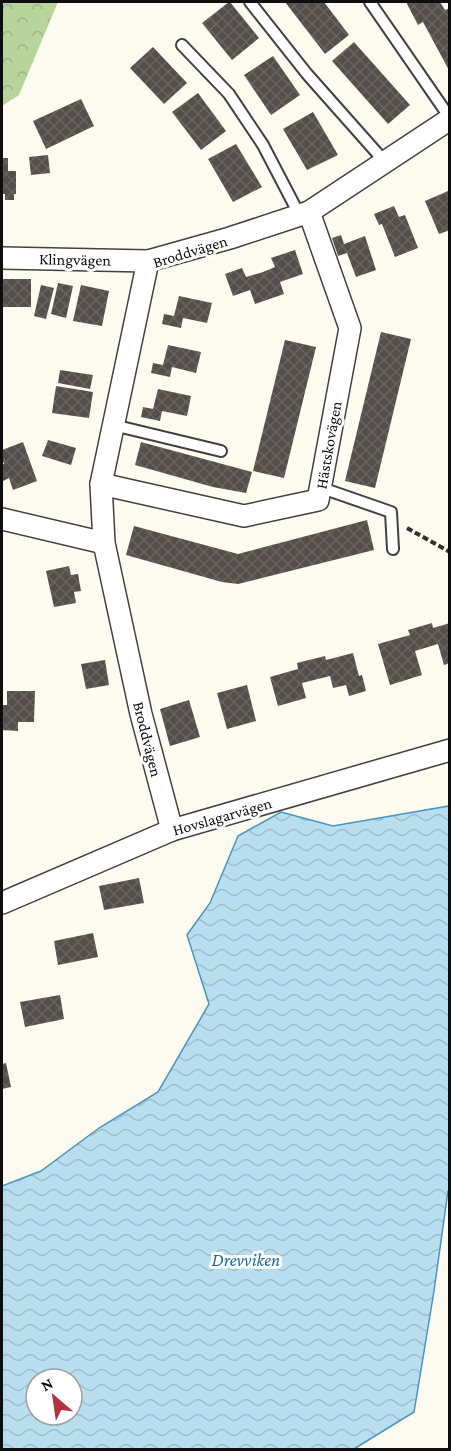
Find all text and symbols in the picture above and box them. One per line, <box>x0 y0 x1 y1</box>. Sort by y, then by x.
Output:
street label: Broddvägen <box>151 232 230 272</box>
street label: Klingvägen <box>39 250 111 270</box>
street label: Hästskovägen <box>312 399 346 491</box>
street label: Broddvägen <box>129 700 165 779</box>
street label: Hovslagarvägen <box>171 794 274 840</box>
water label: Drevviken <box>212 1250 280 1270</box>
north arrow <box>24 1367 84 1427</box>
text: N <box>38 1374 56 1394</box>

